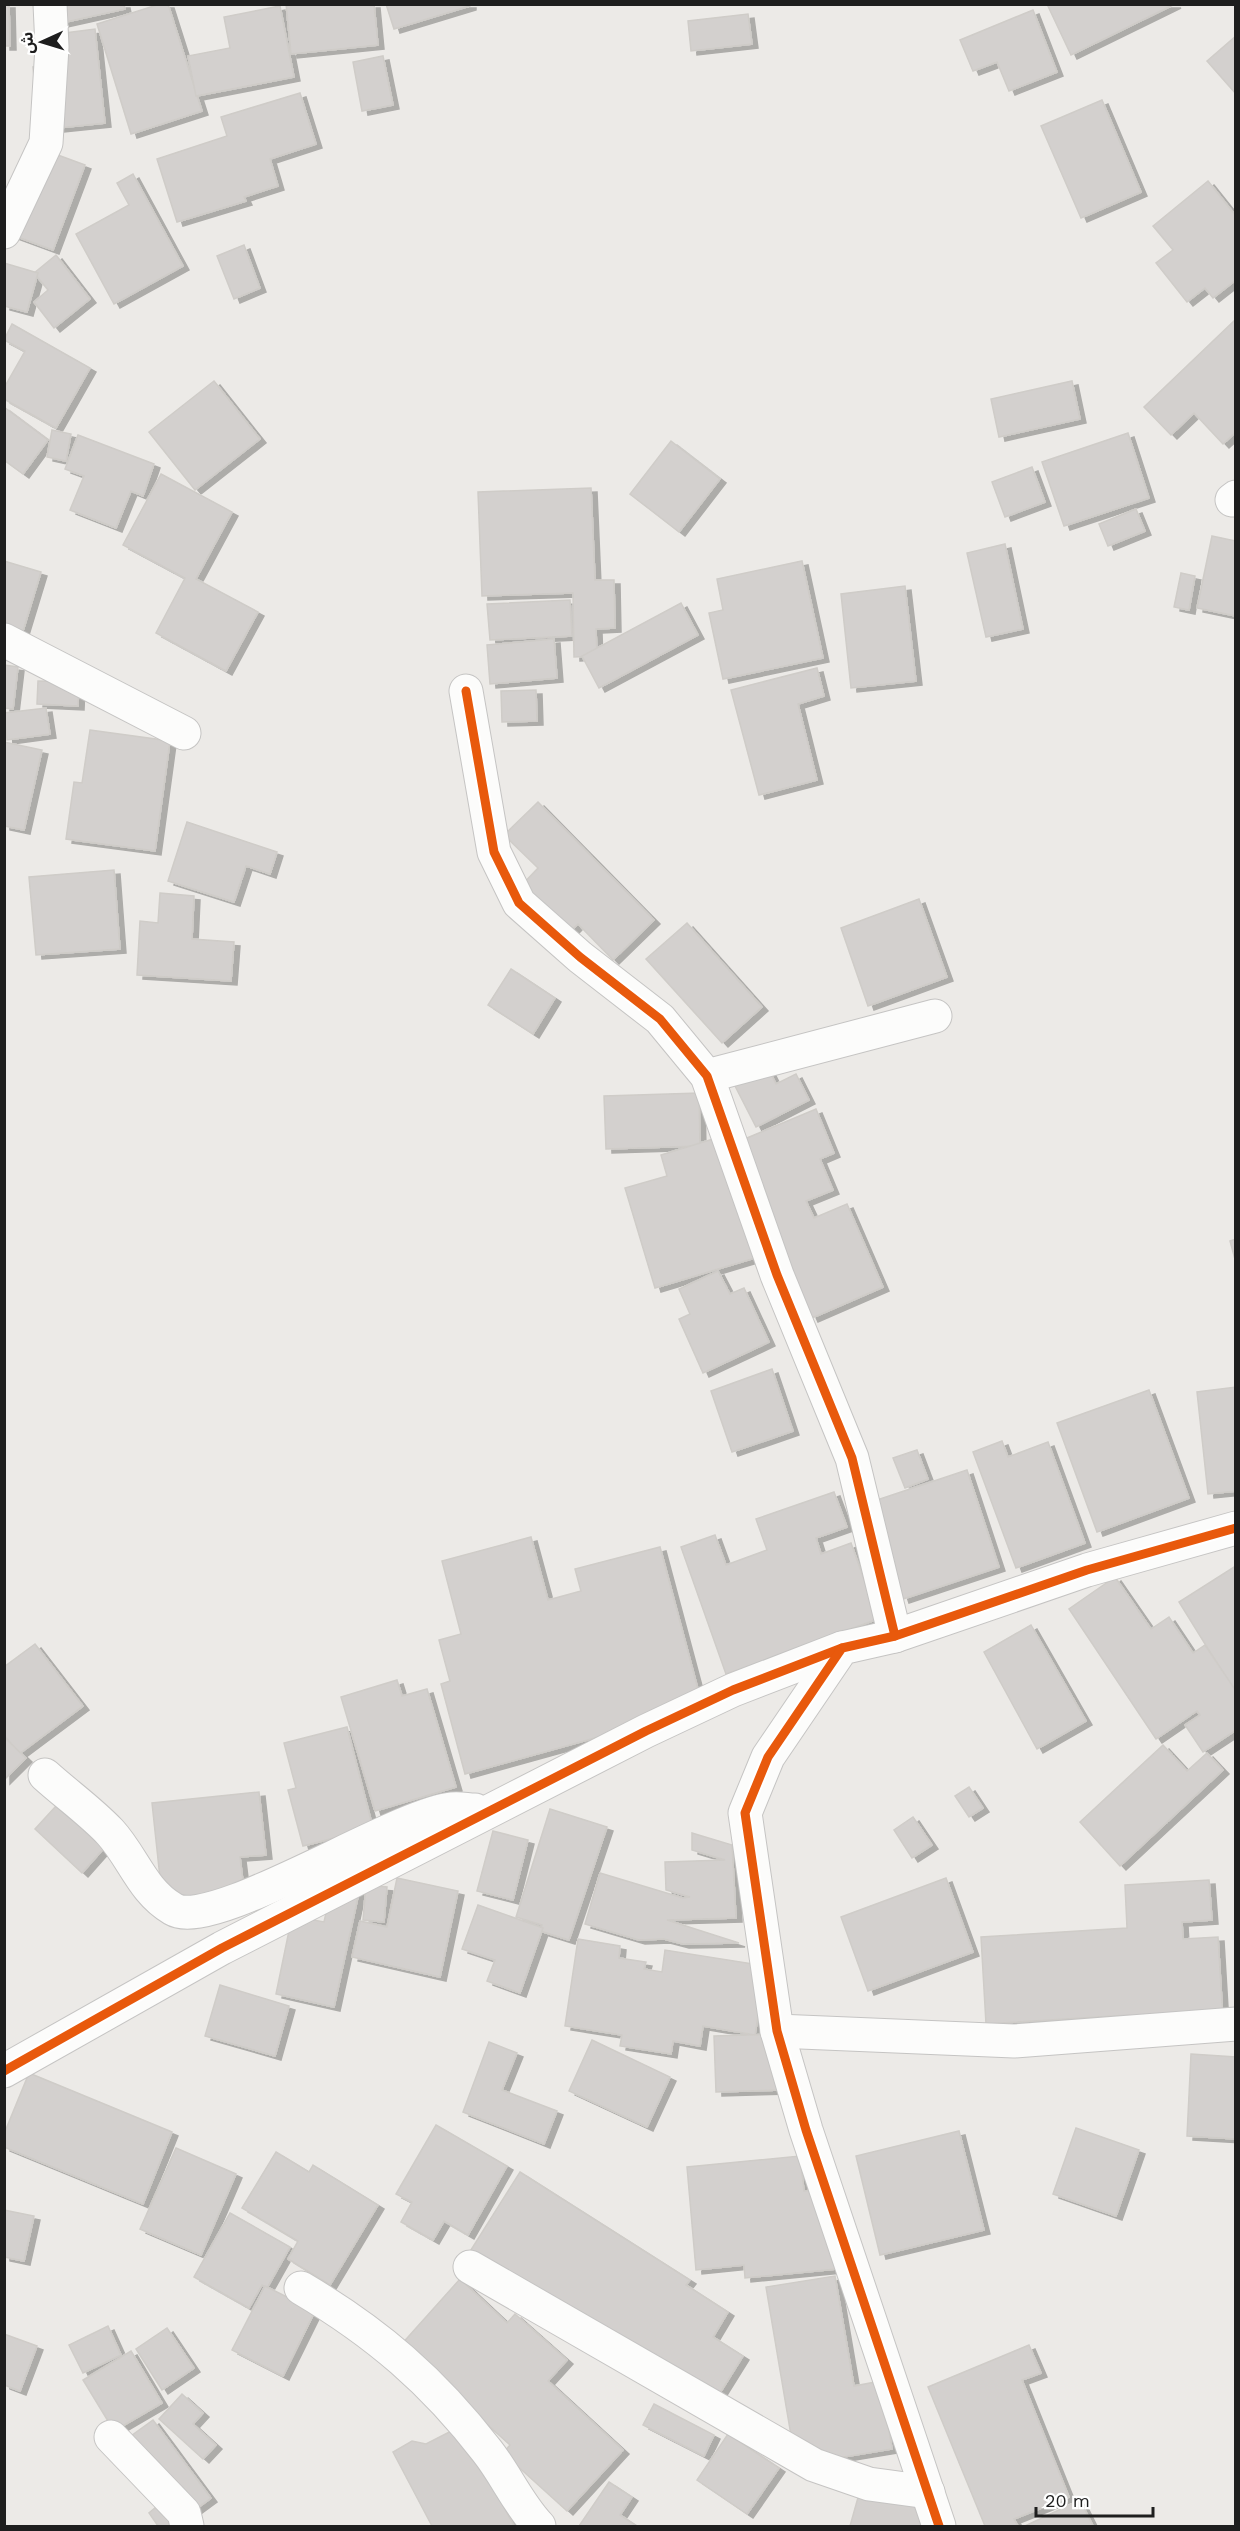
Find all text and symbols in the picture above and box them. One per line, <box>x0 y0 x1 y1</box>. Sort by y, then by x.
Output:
north arrow <box>12 12 72 72</box>
text: ش <box>17 31 38 55</box>
scale bar <box>1036 2480 1153 2518</box>
text: 20 m <box>1045 2490 1090 2511</box>

